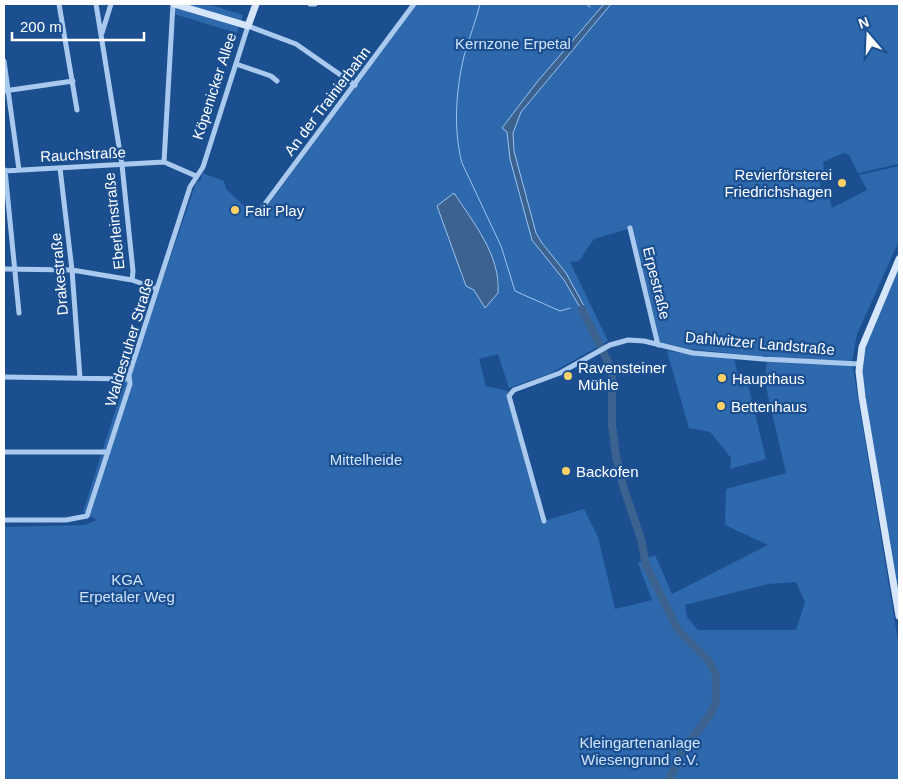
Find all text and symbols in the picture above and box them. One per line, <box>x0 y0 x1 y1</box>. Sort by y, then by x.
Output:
scale bar <box>12 10 145 42</box>
north arrow <box>843 10 893 60</box>
text: N <box>856 13 871 32</box>
text: 200 m <box>20 18 62 35</box>
street label: Köpenicker Allee <box>189 30 239 142</box>
park label: Kernzone Erpetal <box>455 35 571 52</box>
street label: An der Trainierbahn <box>281 43 373 159</box>
street label: Rauchstraße <box>40 143 126 165</box>
place label: Revierförsterei Friedrichshagen <box>724 166 832 200</box>
street label: Eberleinstraße <box>100 172 128 270</box>
marker: Revierförsterei Friedrichshagen <box>836 177 848 189</box>
place label: Fair Play <box>245 202 305 219</box>
marker: Fair Play <box>229 204 241 216</box>
street label: Drakestraße <box>47 232 71 316</box>
street label: Erpestraße <box>640 245 674 321</box>
street label: Waldesruher Straße <box>101 276 157 408</box>
street label: Dahlwitzer Landstraße <box>685 328 835 358</box>
place label: Ravensteiner Mühle <box>578 359 666 393</box>
marker: Ravensteiner Mühle <box>562 370 574 382</box>
place label: Haupthaus <box>732 370 805 387</box>
marker: Haupthaus <box>716 372 728 384</box>
place label: Bettenhaus <box>731 398 807 415</box>
marker: Bettenhaus <box>715 400 727 412</box>
park label: Mittelheide <box>330 451 402 468</box>
place label: Backofen <box>576 463 639 480</box>
marker: Backofen <box>560 465 572 477</box>
park label: KGA Erpetaler Weg <box>79 571 175 605</box>
park label: Kleingartenanlage Wiesengrund e.V. <box>580 734 700 768</box>

